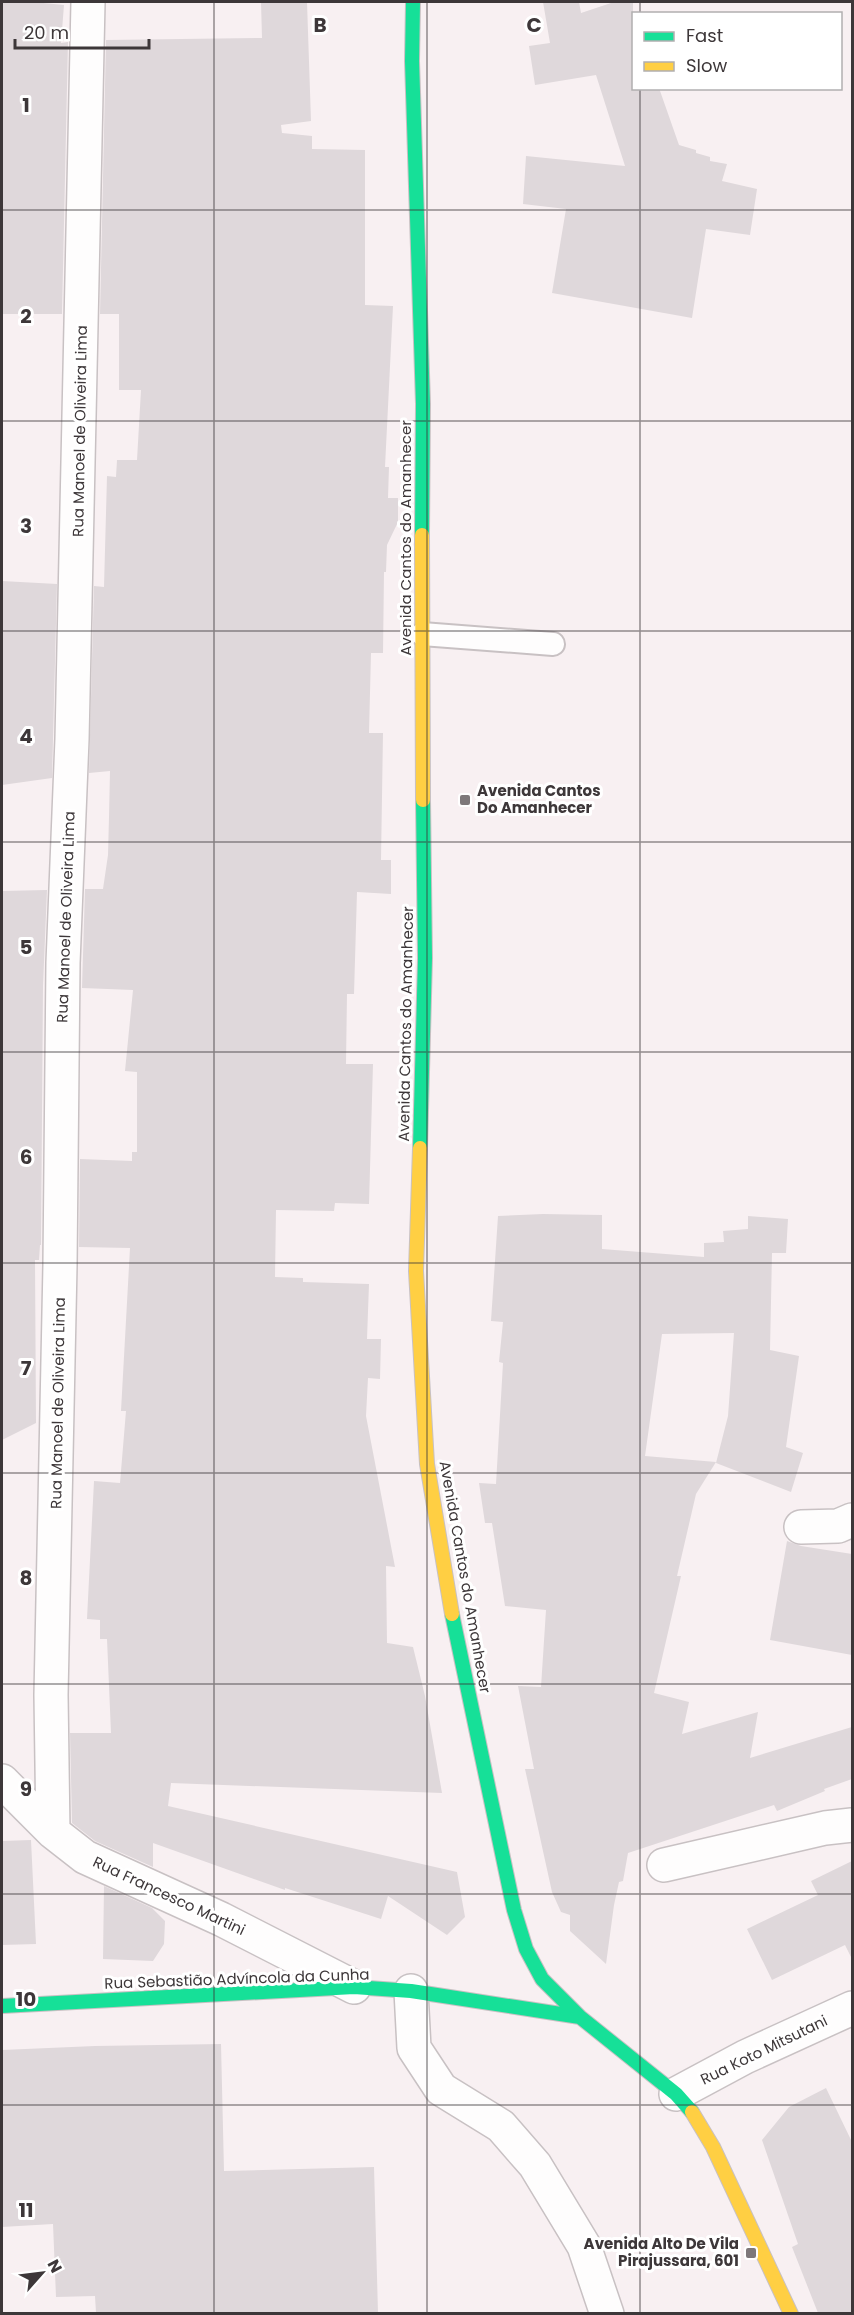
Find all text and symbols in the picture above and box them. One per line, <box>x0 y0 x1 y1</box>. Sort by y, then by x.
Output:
text: B <box>313 11 327 39</box>
text: C <box>526 11 542 39</box>
scale bar <box>15 12 148 50</box>
legend <box>632 12 842 90</box>
text: 20 m <box>24 20 69 45</box>
text: Fast <box>686 23 723 48</box>
text: Slow <box>686 53 728 78</box>
text: 1 <box>22 91 30 119</box>
text: 2 <box>20 302 32 330</box>
street label: Rua Manoel de Oliveira Lima <box>67 325 92 537</box>
street label: Avenida Cantos do Amanhecer <box>395 420 416 656</box>
text: 3 <box>20 512 32 540</box>
text: 4 <box>19 722 33 750</box>
place label: Avenida Cantos Do Amanhecer <box>477 780 601 818</box>
marker: Avenida Cantos Do Amanhecer <box>458 793 472 807</box>
street label: Rua Manoel de Oliveira Lima <box>51 811 80 1023</box>
street label: Avenida Cantos do Amanhecer <box>393 906 418 1142</box>
text: 5 <box>20 933 33 961</box>
text: 6 <box>20 1143 32 1171</box>
street label: Rua Manoel de Oliveira Lima <box>45 1297 70 1509</box>
text: 7 <box>21 1354 32 1382</box>
street label: Avenida Cantos do Amanhecer <box>435 1459 496 1695</box>
text: 8 <box>20 1564 32 1592</box>
text: 9 <box>20 1775 32 1803</box>
street label: Rua Francesco Martini <box>90 1851 249 1940</box>
street label: Rua Sebastião Advíncola da Cunha <box>104 1963 370 1994</box>
text: 10 <box>16 1985 36 2013</box>
street label: Rua Koto Mitsutani <box>697 2010 831 2089</box>
text: 11 <box>18 2196 34 2224</box>
place label: Avenida Alto De Vila Pirajussara, 601 <box>584 2233 739 2271</box>
north arrow <box>12 2243 72 2303</box>
marker: Avenida Alto De Vila Pirajussara, 601 <box>744 2246 758 2260</box>
text: N <box>42 2255 68 2277</box>

